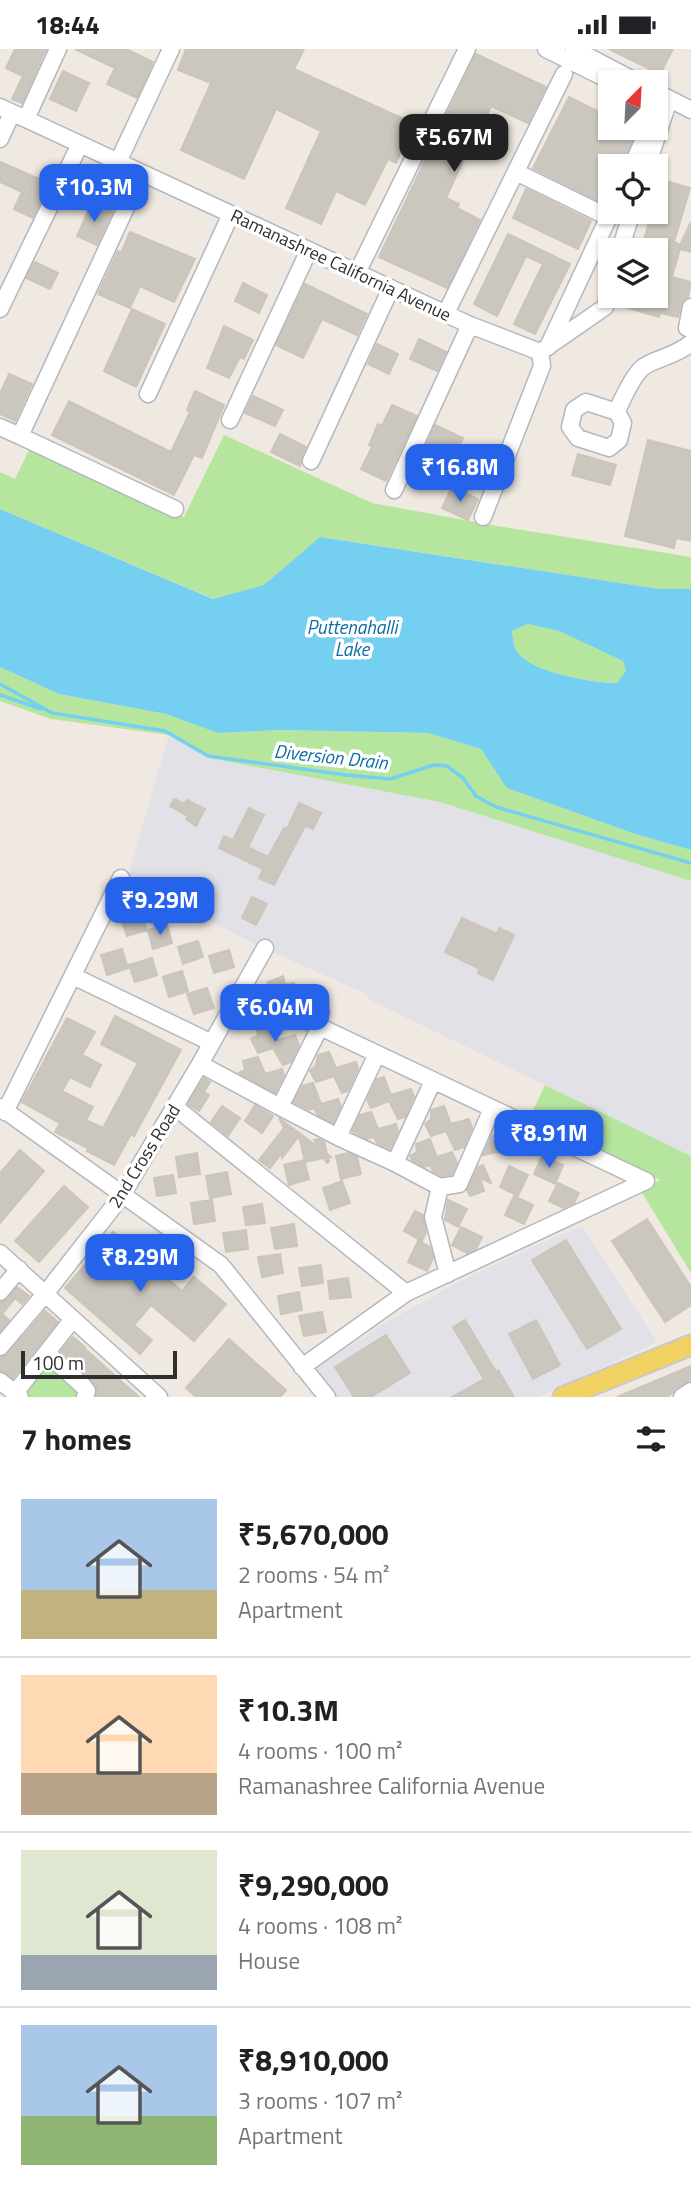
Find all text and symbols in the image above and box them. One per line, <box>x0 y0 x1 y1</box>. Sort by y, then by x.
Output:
text: 18:44 <box>35 5 100 44</box>
north arrow <box>598 70 668 140</box>
map controls <box>598 70 668 308</box>
pin: ₹5.67M <box>397 115 511 174</box>
text: ₹5.67M <box>415 119 493 154</box>
button: locate <box>598 154 668 224</box>
pin: ₹10.3M <box>37 165 151 224</box>
text: ₹10.3M <box>55 169 133 204</box>
street label: Ramanashree California Avenue <box>226 202 456 328</box>
button: layers <box>598 238 668 308</box>
pin: ₹16.8M <box>403 445 517 504</box>
text: ₹16.8M <box>421 449 499 484</box>
water label: Puttenahalli Lake <box>307 612 399 663</box>
water label: Diversion Drain <box>273 736 390 776</box>
pin: ₹9.29M <box>103 877 217 937</box>
text: ₹9.29M <box>121 882 199 917</box>
pin: ₹6.04M <box>218 985 332 1044</box>
text: ₹6.04M <box>236 989 314 1024</box>
street label: 2nd Cross Road <box>101 1099 187 1213</box>
pin: ₹8.91M <box>492 1111 606 1170</box>
text: ₹8.91M <box>510 1115 588 1150</box>
pin: ₹8.29M <box>83 1235 197 1294</box>
text: ₹8.29M <box>101 1239 179 1274</box>
scale bar <box>21 1348 177 1380</box>
text: 100 m <box>32 1348 84 1377</box>
text: 7 homes <box>21 1416 132 1462</box>
icon: filters <box>632 1420 670 1458</box>
text: ₹5,670,000 <box>238 1511 389 1557</box>
icon: home <box>77 1527 161 1611</box>
text: 2 rooms · 54 m² <box>238 1557 389 1592</box>
text: Apartment <box>238 1592 343 1627</box>
text: ₹10.3M <box>238 1687 339 1733</box>
icon: home <box>77 1703 161 1787</box>
text: 4 rooms · 100 m² <box>238 1733 402 1768</box>
text: Ramanashree California Avenue <box>238 1768 545 1803</box>
text: ₹9,290,000 <box>238 1862 389 1908</box>
icon: home <box>77 1878 161 1962</box>
text: 4 rooms · 108 m² <box>238 1908 402 1943</box>
text: House <box>238 1943 300 1978</box>
text: ₹8,910,000 <box>238 2037 389 2083</box>
icon: home <box>77 2053 161 2137</box>
text: 3 rooms · 107 m² <box>238 2083 402 2118</box>
text: Apartment <box>238 2118 343 2153</box>

